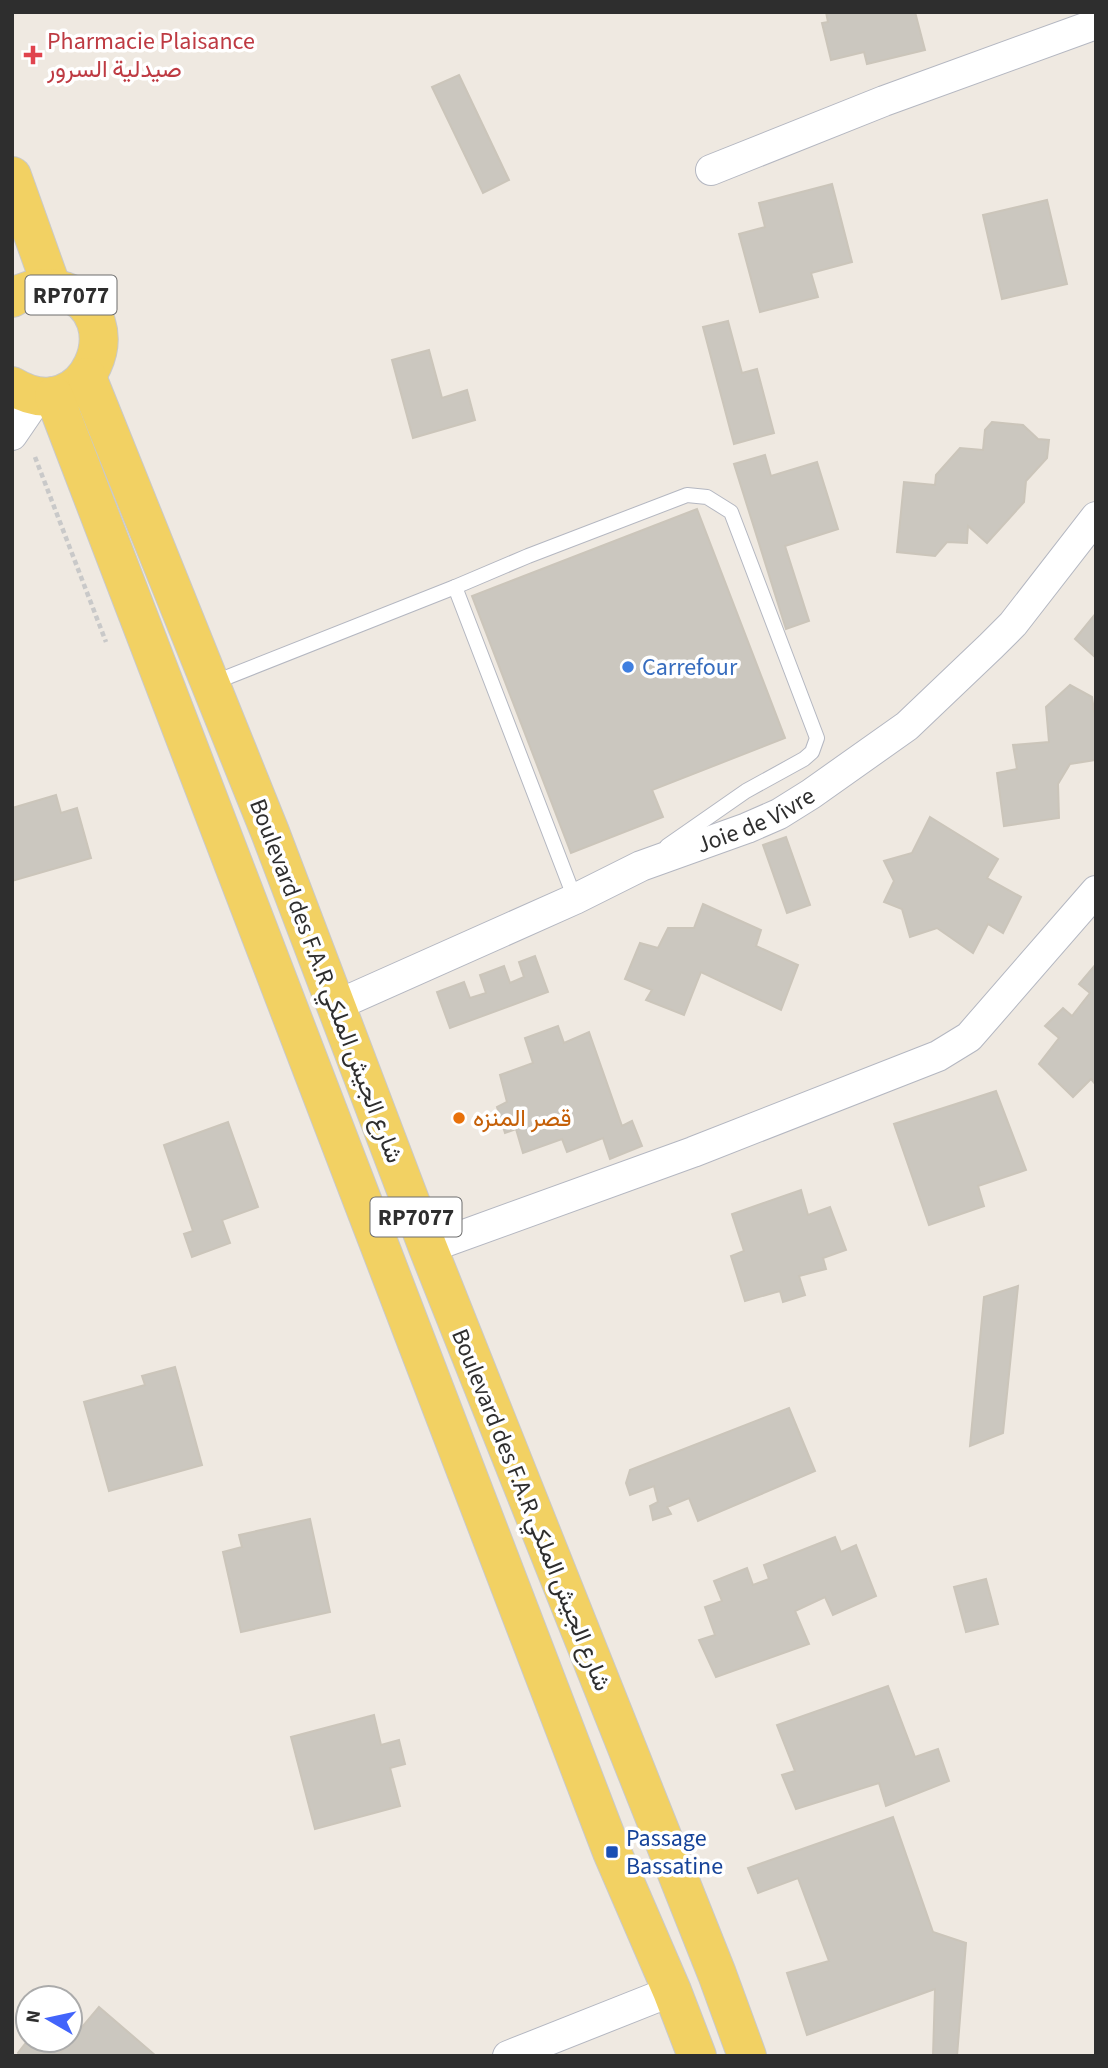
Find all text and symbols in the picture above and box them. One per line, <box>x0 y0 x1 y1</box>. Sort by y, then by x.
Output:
place label: Pharmacie Plaisance صيدلية السرور <box>46 24 255 87</box>
marker: Pharmacie Plaisance صيدلية السرور <box>25 47 41 63</box>
road number: RP7077 <box>25 276 116 314</box>
place label: Carrefour <box>642 650 738 685</box>
marker: Carrefour <box>620 659 636 675</box>
street label: Joie de Vivre <box>692 778 822 862</box>
street label: Boulevard des F.A.R شارع الجيش الملكي <box>239 794 412 1169</box>
place label: قصر المنزه <box>473 1101 572 1136</box>
marker: قصر المنزه <box>451 1110 467 1126</box>
road number: RP7077 <box>370 1198 462 1236</box>
street label: Boulevard des F.A.R شارع الجيش الملكي <box>441 1324 620 1697</box>
place label: Passage Bassatine <box>626 1821 723 1884</box>
marker: Passage Bassatine <box>604 1844 620 1860</box>
north arrow <box>14 1984 84 2054</box>
text: N <box>19 2008 48 2025</box>

